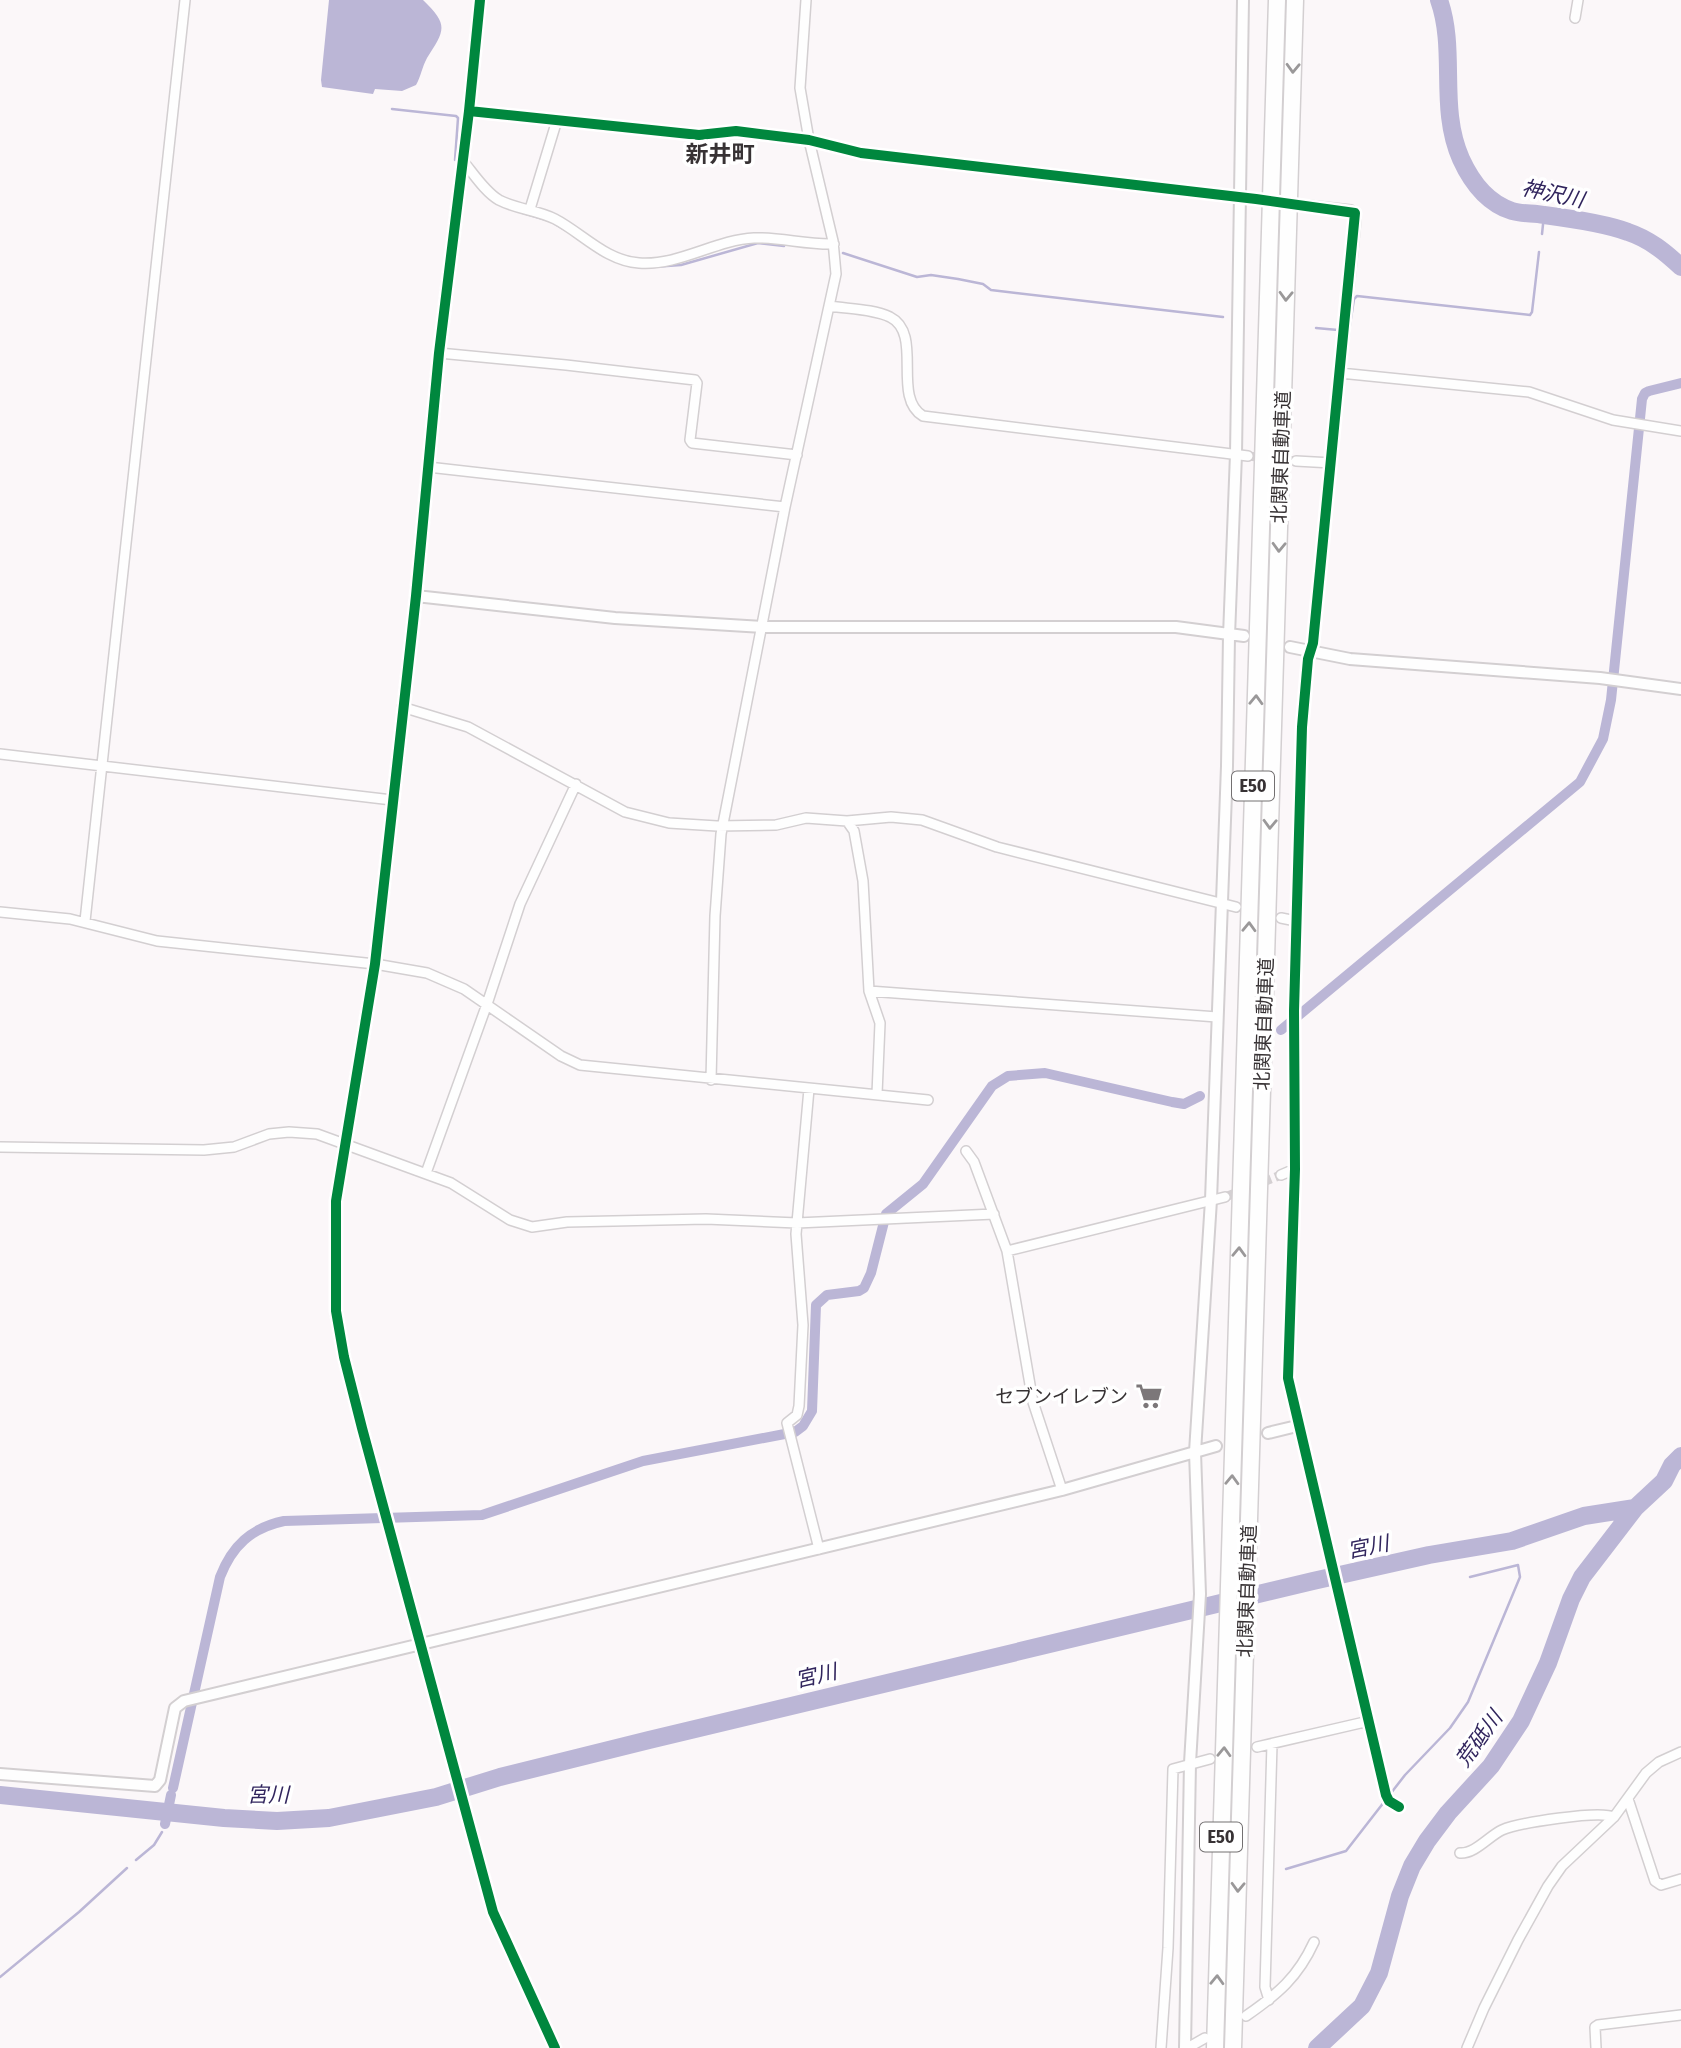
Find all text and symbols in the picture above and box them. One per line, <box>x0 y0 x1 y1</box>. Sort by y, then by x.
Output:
one-way arrow <box>1286 63 1301 74</box>
district label: 新井町 <box>686 140 755 168</box>
water label: 神沢川 <box>1519 175 1588 214</box>
one-way arrow <box>1279 290 1294 301</box>
street label: 北関東自動車道 <box>1267 390 1295 524</box>
one-way arrow <box>1271 542 1286 553</box>
one-way arrow <box>1249 694 1264 705</box>
road number: E50 <box>1232 772 1274 800</box>
one-way arrow <box>1262 819 1278 830</box>
one-way arrow <box>1241 921 1257 932</box>
street label: 北関東自動車道 <box>1250 957 1278 1091</box>
one-way arrow <box>1231 1247 1247 1257</box>
supermarket icon: セブンイレブン <box>1134 1381 1164 1411</box>
place label: セブンイレブン <box>995 1385 1128 1408</box>
one-way arrow <box>1225 1474 1240 1485</box>
street label: 北関東自動車道 <box>1233 1524 1261 1658</box>
water label: 宮川 <box>1345 1530 1393 1564</box>
water label: 宮川 <box>793 1658 841 1693</box>
water label: 荒砥川 <box>1450 1704 1509 1772</box>
one-way arrow <box>1216 1747 1231 1758</box>
water label: 宮川 <box>247 1782 291 1808</box>
road number: E50 <box>1200 1823 1242 1852</box>
one-way arrow <box>1230 1882 1245 1893</box>
one-way arrow <box>1209 1974 1225 1985</box>

